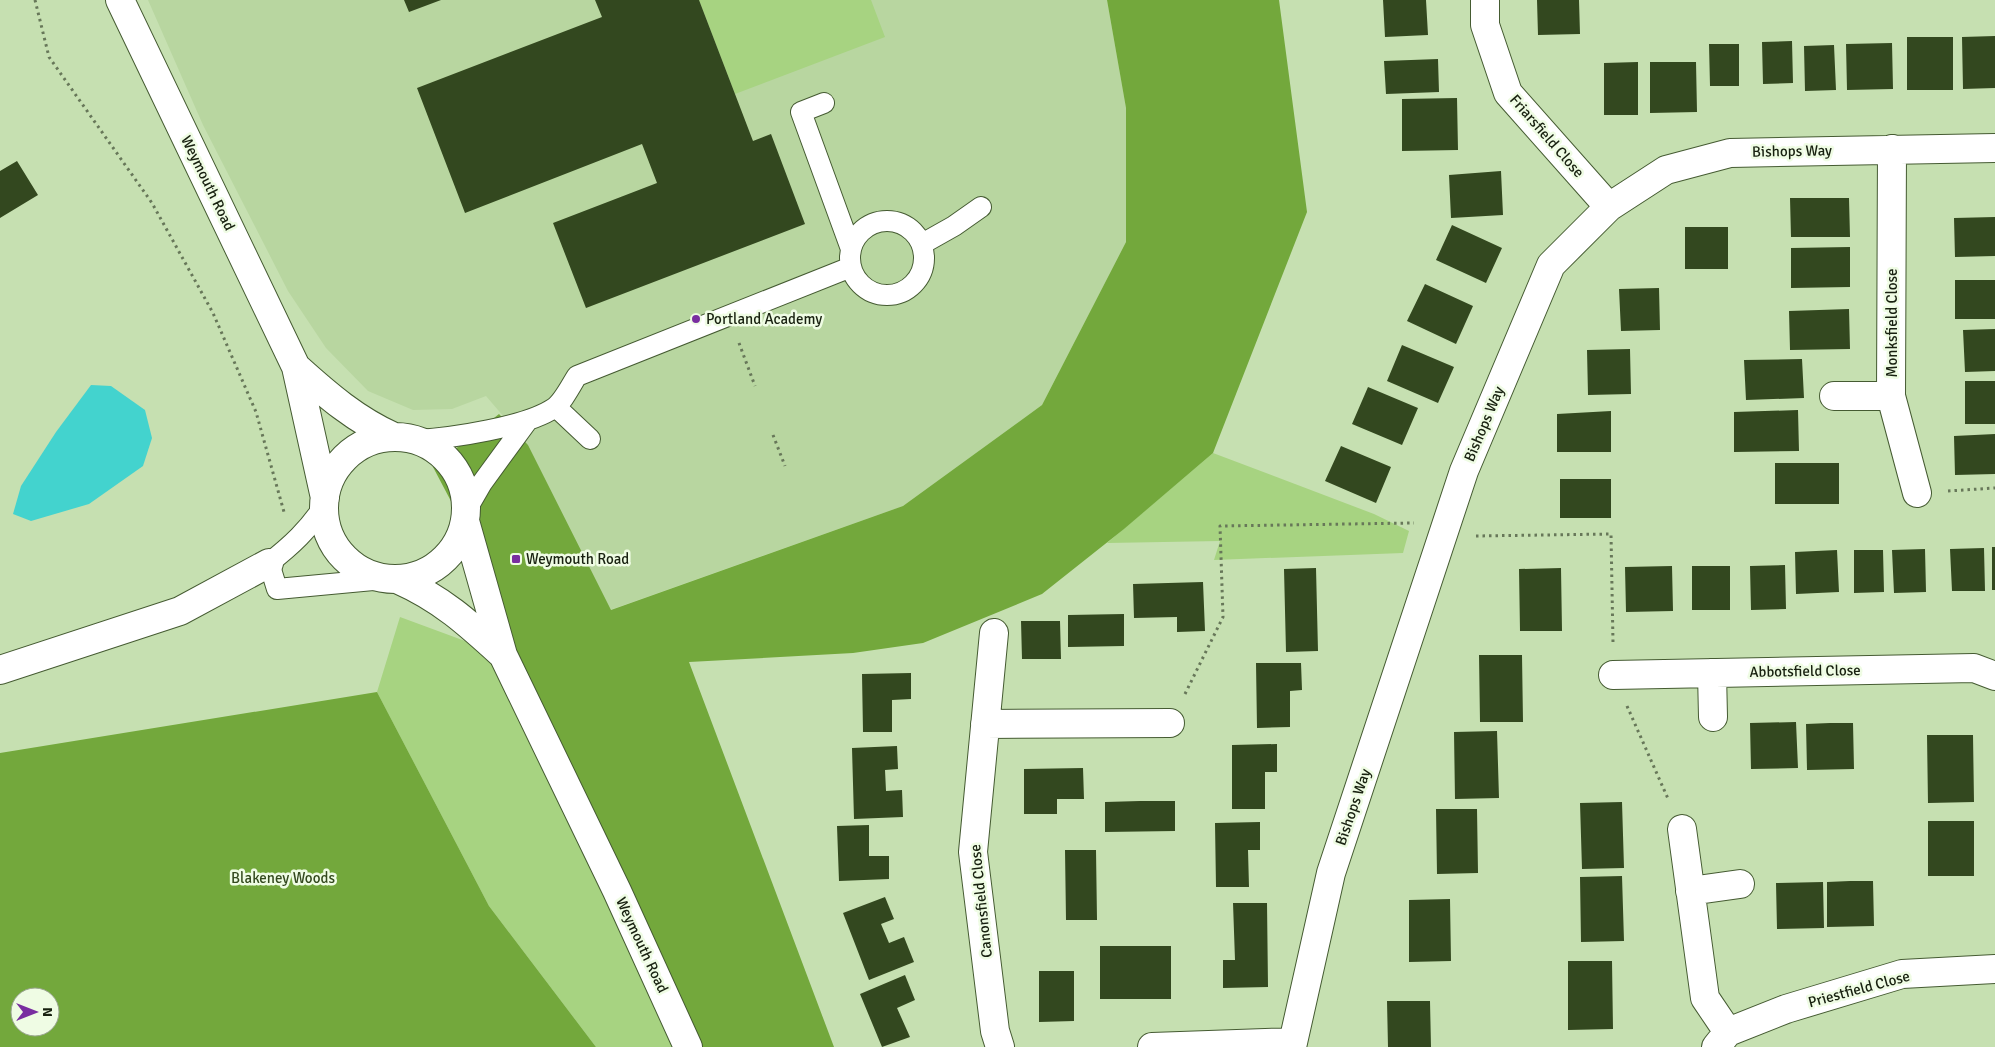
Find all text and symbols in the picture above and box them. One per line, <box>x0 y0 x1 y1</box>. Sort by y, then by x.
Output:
street label: Friarsfield Close <box>1506 91 1588 181</box>
street label: Weymouth Road <box>177 133 239 233</box>
street label: Bishops Way <box>1752 141 1832 161</box>
street label: Monksfield Close <box>1883 268 1901 378</box>
place label: Portland Academy <box>706 310 822 328</box>
marker: Portland Academy <box>690 313 702 325</box>
street label: Bishops Way <box>1460 384 1508 464</box>
place label: Weymouth Road <box>526 550 629 568</box>
marker: Weymouth Road <box>510 553 522 565</box>
street label: Abbotsfield Close <box>1749 661 1861 681</box>
street label: Bishops Way <box>1331 766 1375 848</box>
street label: Canonsfield Close <box>966 843 996 959</box>
park label: Blakeney Woods <box>231 869 335 887</box>
street label: Weymouth Road <box>612 894 672 996</box>
street label: Priestfield Close <box>1806 967 1912 1011</box>
north arrow <box>10 987 60 1037</box>
text: N <box>39 1007 56 1017</box>

